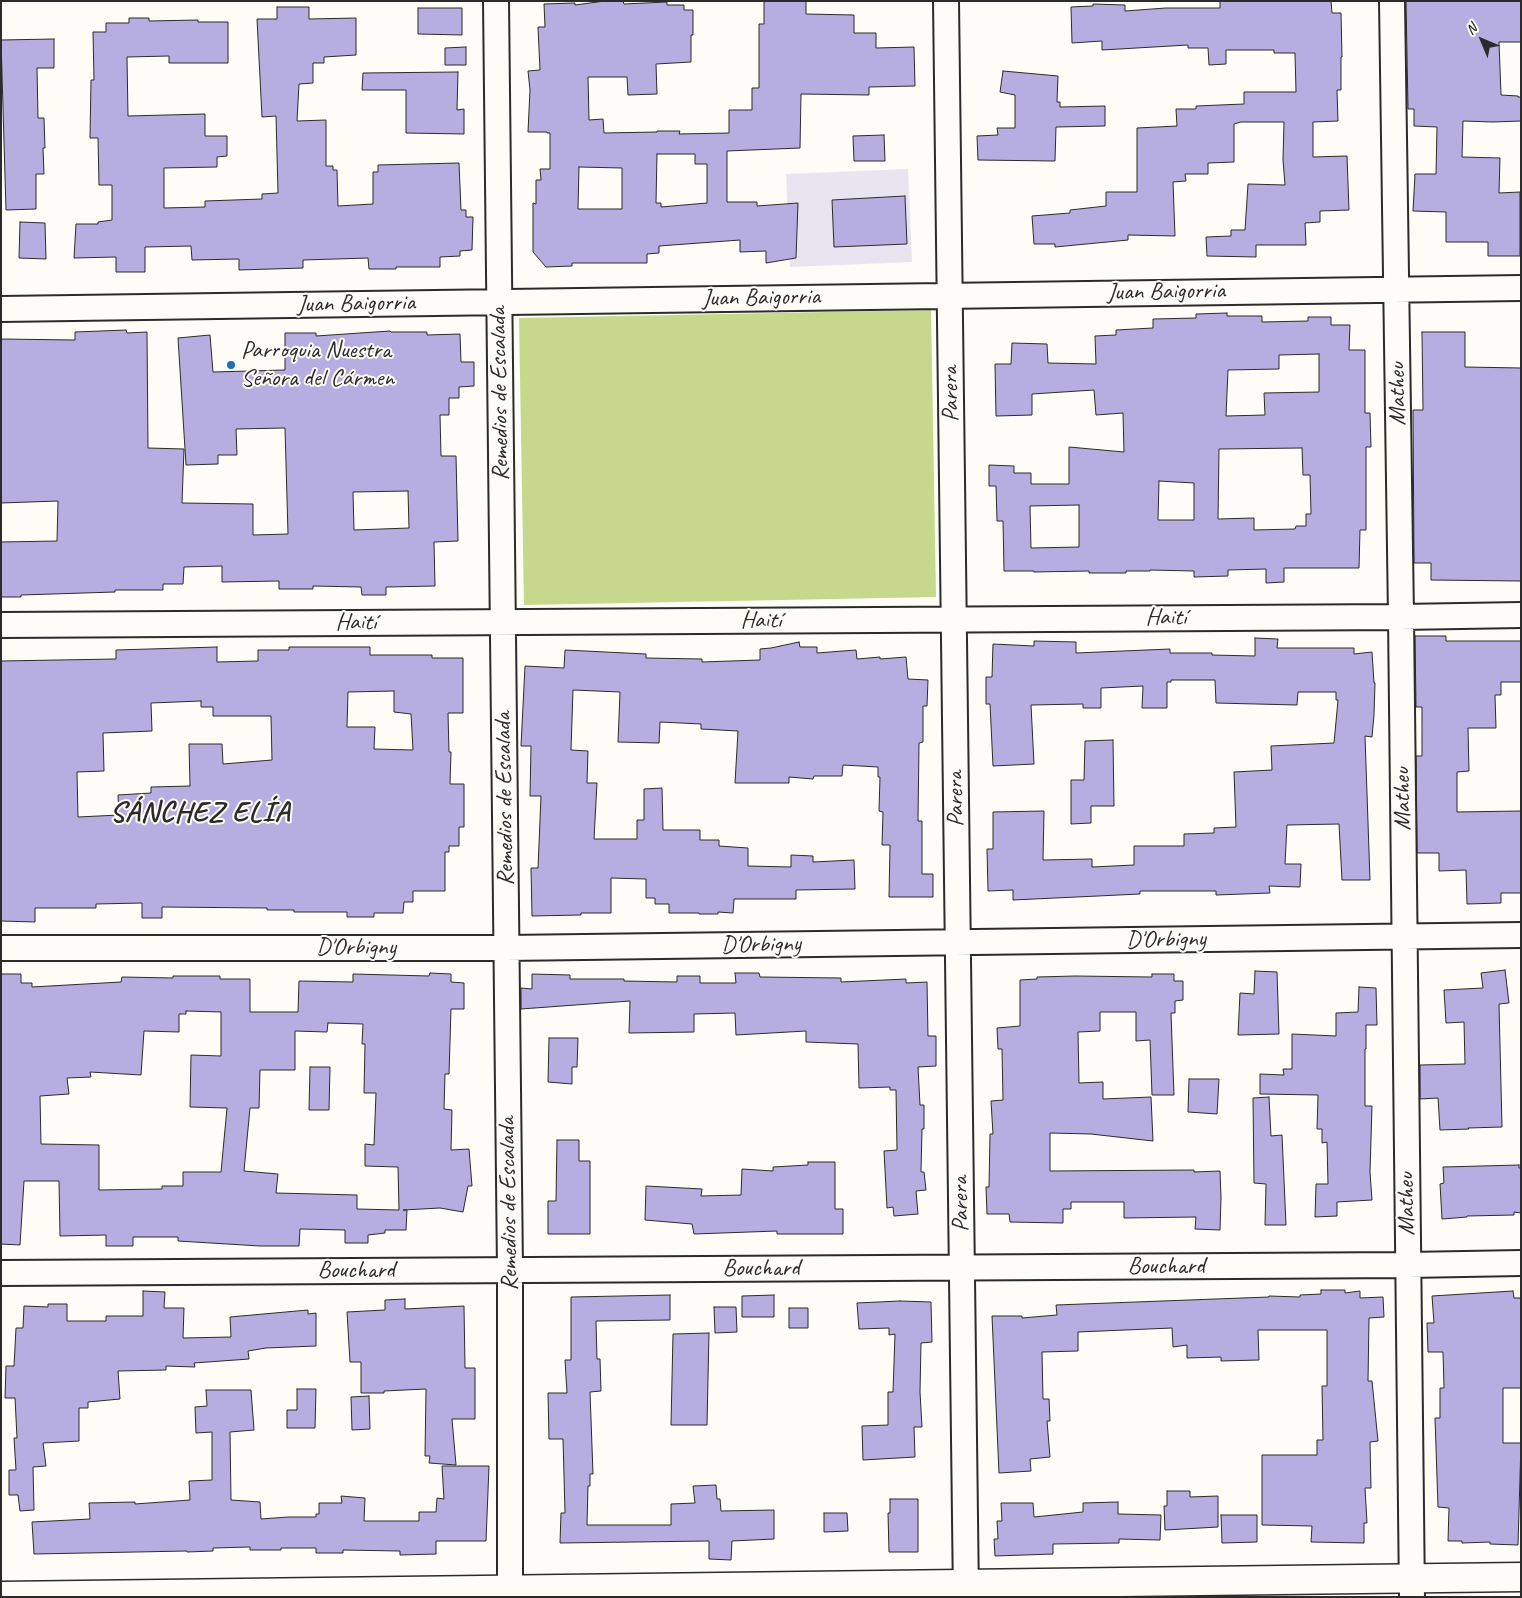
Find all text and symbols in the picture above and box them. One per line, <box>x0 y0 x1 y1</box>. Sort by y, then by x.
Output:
north arrow <box>1457 15 1507 65</box>
text: N <box>1462 20 1480 38</box>
street label: Juan Baigorria <box>1107 277 1225 307</box>
street label: Juan Baigorria <box>702 283 820 313</box>
street label: Juan Baigorria <box>297 289 415 319</box>
street label: Remedios de Escalada <box>484 307 516 481</box>
place label: Parroquia Nuestra Señora del Cármen <box>241 337 394 393</box>
marker: Parroquia Nuestra Señora del Cármen <box>225 359 237 371</box>
street label: Matheu <box>1383 362 1413 426</box>
street label: Parera <box>936 366 966 422</box>
street label: Haití <box>1146 604 1186 632</box>
street label: Haití <box>741 607 781 635</box>
street label: Haití <box>336 609 376 637</box>
street label: Remedios de Escalada <box>489 712 521 886</box>
street label: Matheu <box>1388 767 1418 831</box>
street label: Parera <box>941 771 971 827</box>
district label: SÁNCHEZ ELÍA <box>108 796 292 830</box>
street label: D'Orbigny <box>1126 925 1206 955</box>
street label: D'Orbigny <box>721 930 801 960</box>
street label: D'Orbigny <box>316 934 396 962</box>
street label: Remedios de Escalada <box>493 1117 525 1291</box>
street label: Matheu <box>1392 1172 1422 1236</box>
street label: Parera <box>946 1176 976 1232</box>
street label: Bouchard <box>1127 1253 1205 1281</box>
street label: Bouchard <box>722 1255 800 1283</box>
street label: Bouchard <box>317 1257 395 1285</box>

